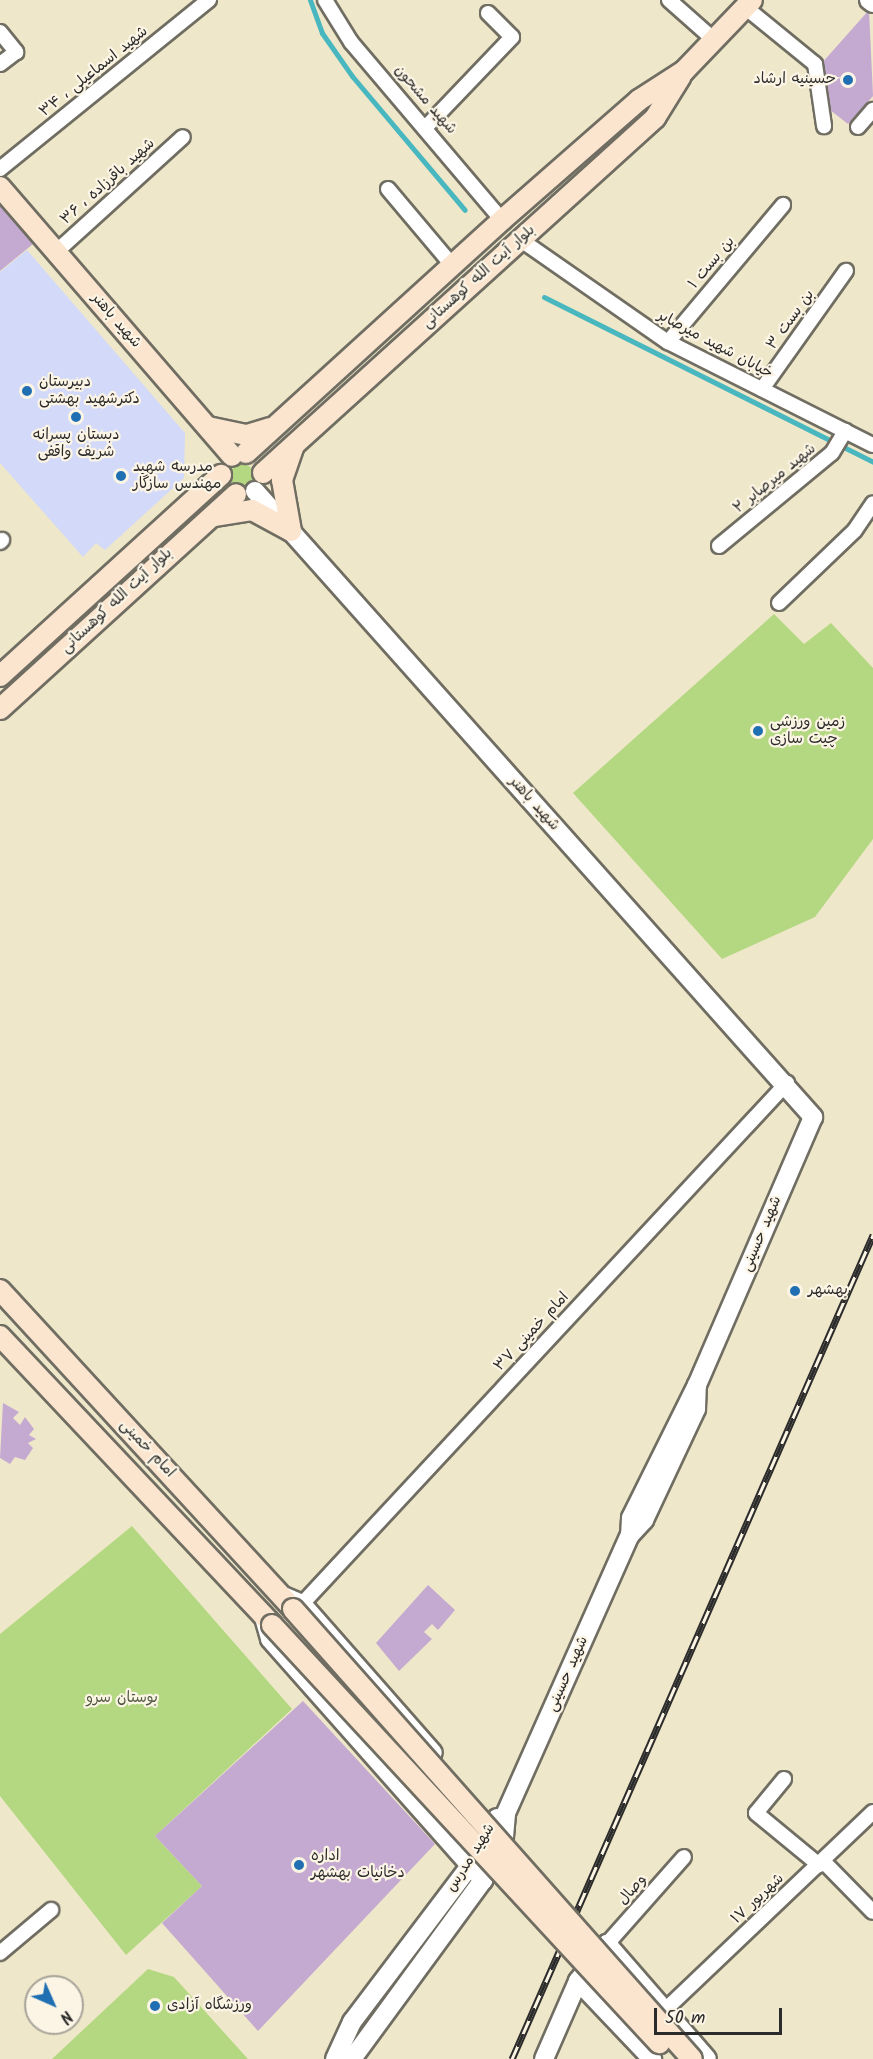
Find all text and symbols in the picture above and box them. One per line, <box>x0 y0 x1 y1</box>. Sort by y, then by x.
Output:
street label: شهید اسماعیلی ، ۳۴ <box>36 23 152 121</box>
street label: شهید مشحون <box>390 62 460 138</box>
place label: حسینیه ارشاد <box>753 71 836 89</box>
marker: حسینیه ارشاد <box>841 73 855 87</box>
street label: شهید باقرزاده ، ۳۶ <box>57 135 159 229</box>
street label: بلوار آیت الله کوهستانی <box>419 221 539 333</box>
street label: بن بست ۱ <box>685 233 739 293</box>
street label: بن بست ۳ <box>763 287 819 353</box>
street label: شهید باهنر <box>87 290 145 352</box>
street label: خیابان شهید میرصابر <box>654 307 776 383</box>
place label: دبیرستان دکترشهید بهشتی <box>39 373 140 408</box>
marker: دبیرستان دکترشهید بهشتی <box>20 384 34 398</box>
marker: دبستان پسرانه شریف واقفی <box>69 410 83 424</box>
place label: دبستان پسرانه شریف واقفی <box>32 426 120 461</box>
street label: شهید میرصابر ۲ <box>730 440 820 518</box>
place label: مدرسه شهید مهندس سازگار <box>133 458 221 493</box>
marker: مدرسه شهید مهندس سازگار <box>114 469 128 483</box>
street label: بلوار آیت الله کوهستانی <box>57 545 177 657</box>
place label: زمین ورزشی چیت سازی <box>770 713 845 748</box>
marker: زمین ورزشی چیت سازی <box>751 724 765 738</box>
street label: شهید باهنر <box>505 773 563 835</box>
street label: شهید حسینی <box>738 1193 786 1275</box>
marker: بهشهر <box>786 1282 804 1300</box>
place label: بهشهر <box>808 1282 848 1300</box>
street label: امام خمینی ۳۷ <box>491 1289 573 1375</box>
street label: امام خمینی <box>116 1416 178 1482</box>
street label: شهید حسینی <box>543 1634 593 1714</box>
park label: بوستان سرو <box>86 1690 158 1708</box>
street label: شهید مدرس <box>443 1820 499 1896</box>
place label: اداره دخانیات بهشهر <box>311 1847 405 1882</box>
marker: اداره دخانیات بهشهر <box>292 1858 306 1872</box>
street label: ۱۷ شهریور <box>728 1870 788 1928</box>
street label: وصال <box>615 1871 651 1909</box>
north arrow <box>24 1975 84 2035</box>
scale bar <box>657 1996 784 2034</box>
place label: ورزشگاه آزادی <box>167 1997 252 2015</box>
marker: ورزشگاه آزادی <box>148 1999 162 2013</box>
text: N <box>53 2004 78 2029</box>
text: 50 m <box>665 2004 705 2033</box>

